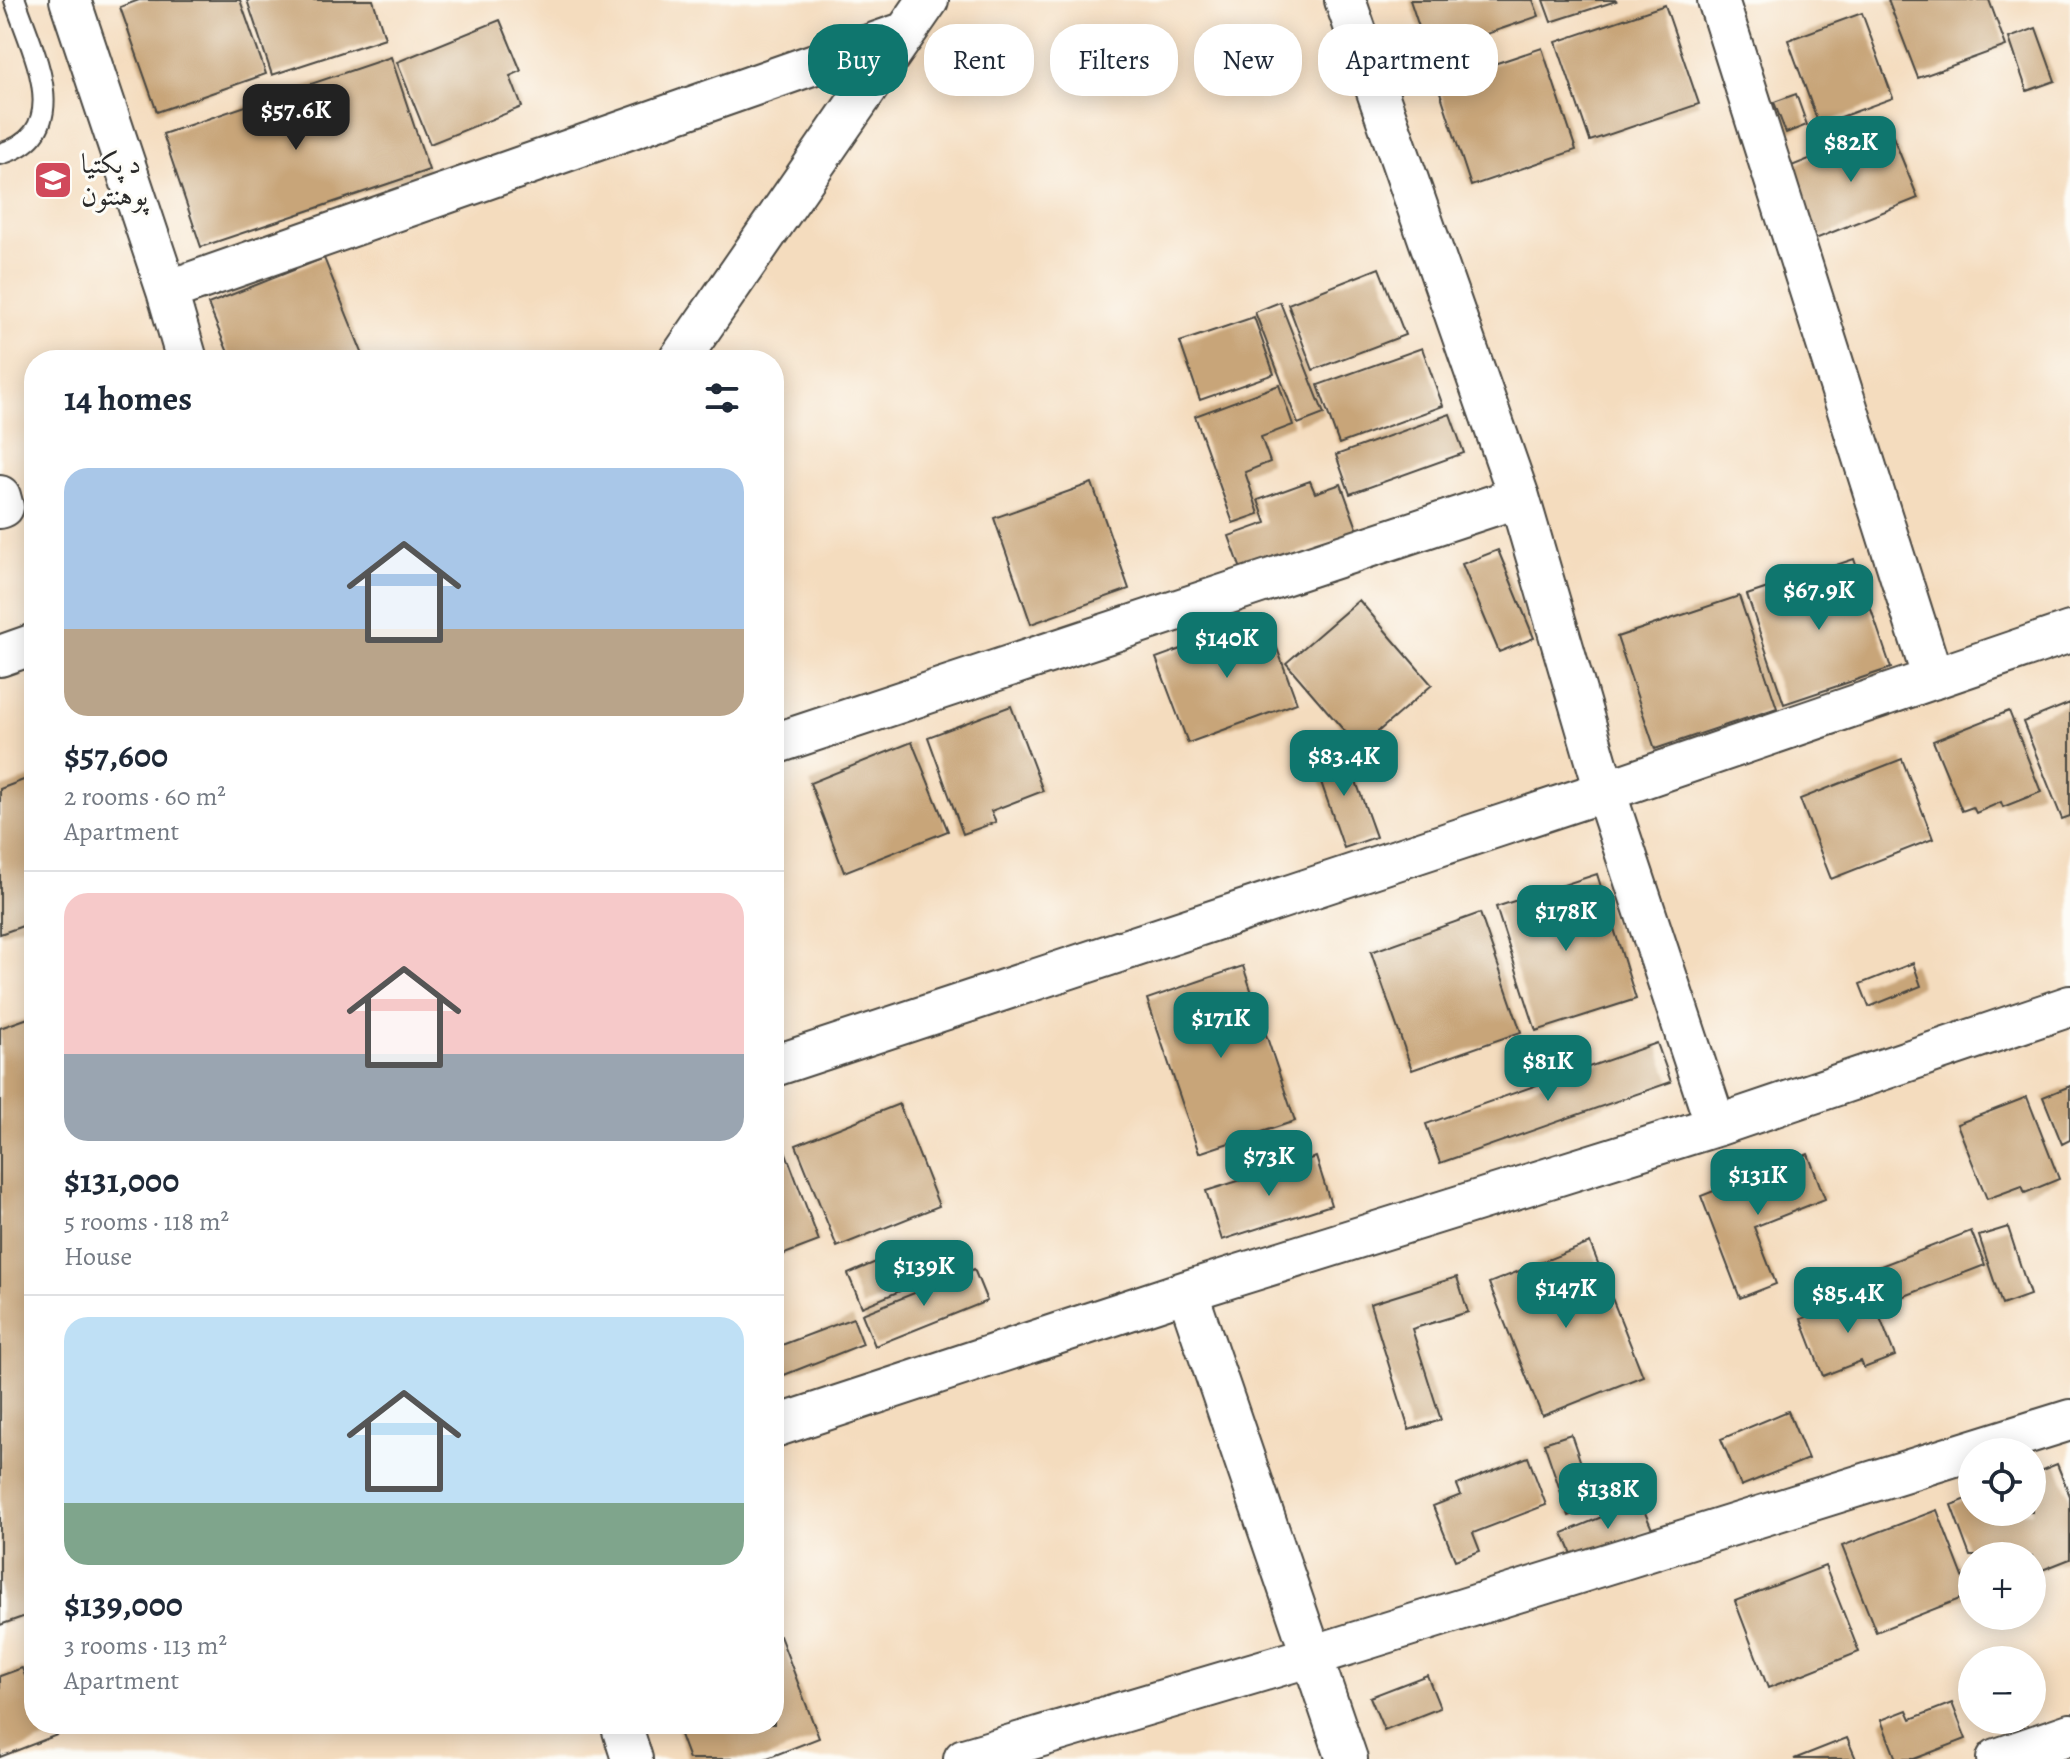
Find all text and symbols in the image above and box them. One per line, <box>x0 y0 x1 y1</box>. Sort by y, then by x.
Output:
chip: Buy <box>808 24 908 96</box>
chip: Rent <box>924 24 1034 96</box>
chip: Filters <box>1050 24 1178 96</box>
chip: New <box>1194 24 1302 96</box>
chip: Apartment <box>1318 24 1498 96</box>
pin: $57.6K <box>231 84 361 152</box>
text: $57.6K <box>261 92 331 127</box>
pin: $82K <box>1804 116 1898 184</box>
text: $82K <box>1824 124 1878 159</box>
place label: د پکتیا پوهنتون <box>81 145 150 216</box>
school or university icon: د پکتیا پوهنتون <box>32 159 74 201</box>
text: 14 homes <box>64 375 192 422</box>
icon: filters <box>700 376 744 420</box>
icon: home <box>332 520 476 664</box>
pin: $67.9K <box>1754 564 1884 632</box>
text: $67.9K <box>1783 572 1855 607</box>
pin: $140K <box>1171 612 1283 680</box>
text: $140K <box>1195 620 1259 655</box>
pin: $83.4K <box>1279 730 1409 798</box>
text: $57,600 <box>64 732 168 779</box>
text: $83.4K <box>1308 738 1380 773</box>
text: 2 rooms · 60 m² <box>64 779 226 814</box>
text: Apartment <box>64 814 179 849</box>
pin: $178K <box>1510 885 1622 953</box>
text: $178K <box>1535 893 1597 928</box>
icon: home <box>332 945 476 1089</box>
pin: $171K <box>1165 992 1277 1060</box>
text: $171K <box>1192 1000 1250 1035</box>
pin: $81K <box>1501 1035 1595 1103</box>
text: $81K <box>1523 1043 1574 1078</box>
pin: $73K <box>1222 1130 1316 1198</box>
text: $73K <box>1243 1138 1295 1173</box>
pin: $131K <box>1702 1149 1814 1217</box>
text: $131,000 <box>64 1157 179 1204</box>
text: $131K <box>1729 1157 1788 1192</box>
text: 5 rooms · 118 m² <box>64 1204 229 1239</box>
text: House <box>64 1239 132 1274</box>
pin: $139K <box>868 1240 980 1308</box>
text: $139K <box>893 1248 955 1283</box>
pin: $147K <box>1510 1262 1622 1330</box>
pin: $85.4K <box>1783 1267 1913 1335</box>
text: $147K <box>1535 1270 1597 1305</box>
text: $85.4K <box>1812 1275 1884 1310</box>
icon: home <box>332 1369 476 1513</box>
map controls <box>1958 1438 2046 1734</box>
button: locate <box>1958 1438 2046 1526</box>
pin: $138K <box>1552 1463 1664 1531</box>
text: $138K <box>1577 1471 1639 1506</box>
button: + <box>1958 1542 2046 1630</box>
text: $139,000 <box>64 1581 183 1628</box>
text: 3 rooms · 113 m² <box>64 1628 227 1663</box>
button: − <box>1958 1646 2046 1734</box>
text: Apartment <box>64 1663 179 1698</box>

